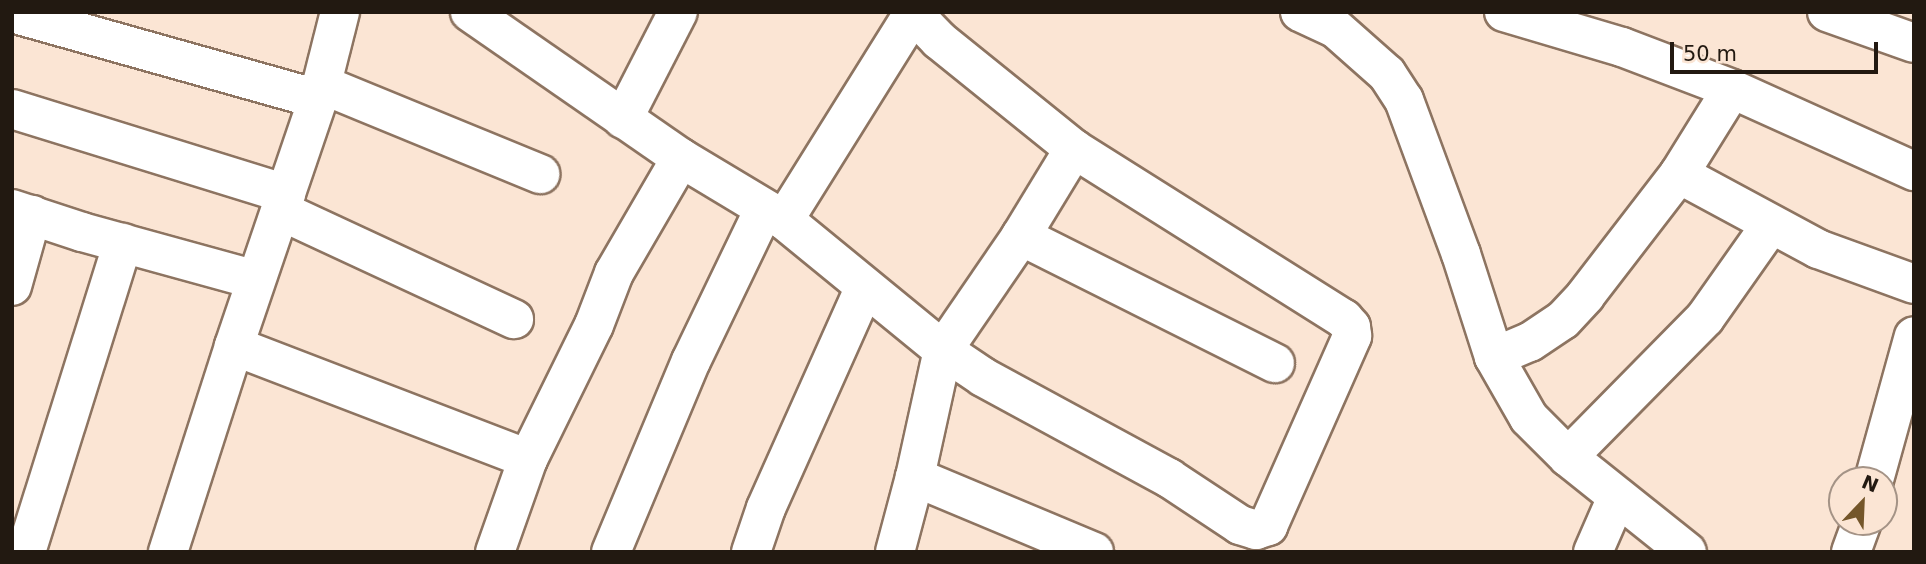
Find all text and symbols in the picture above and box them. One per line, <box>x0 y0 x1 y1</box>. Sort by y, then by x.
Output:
scale bar <box>1674 28 1882 72</box>
text: 50 m <box>1683 42 1737 66</box>
north arrow <box>1828 466 1898 536</box>
text: N <box>1859 470 1882 497</box>

